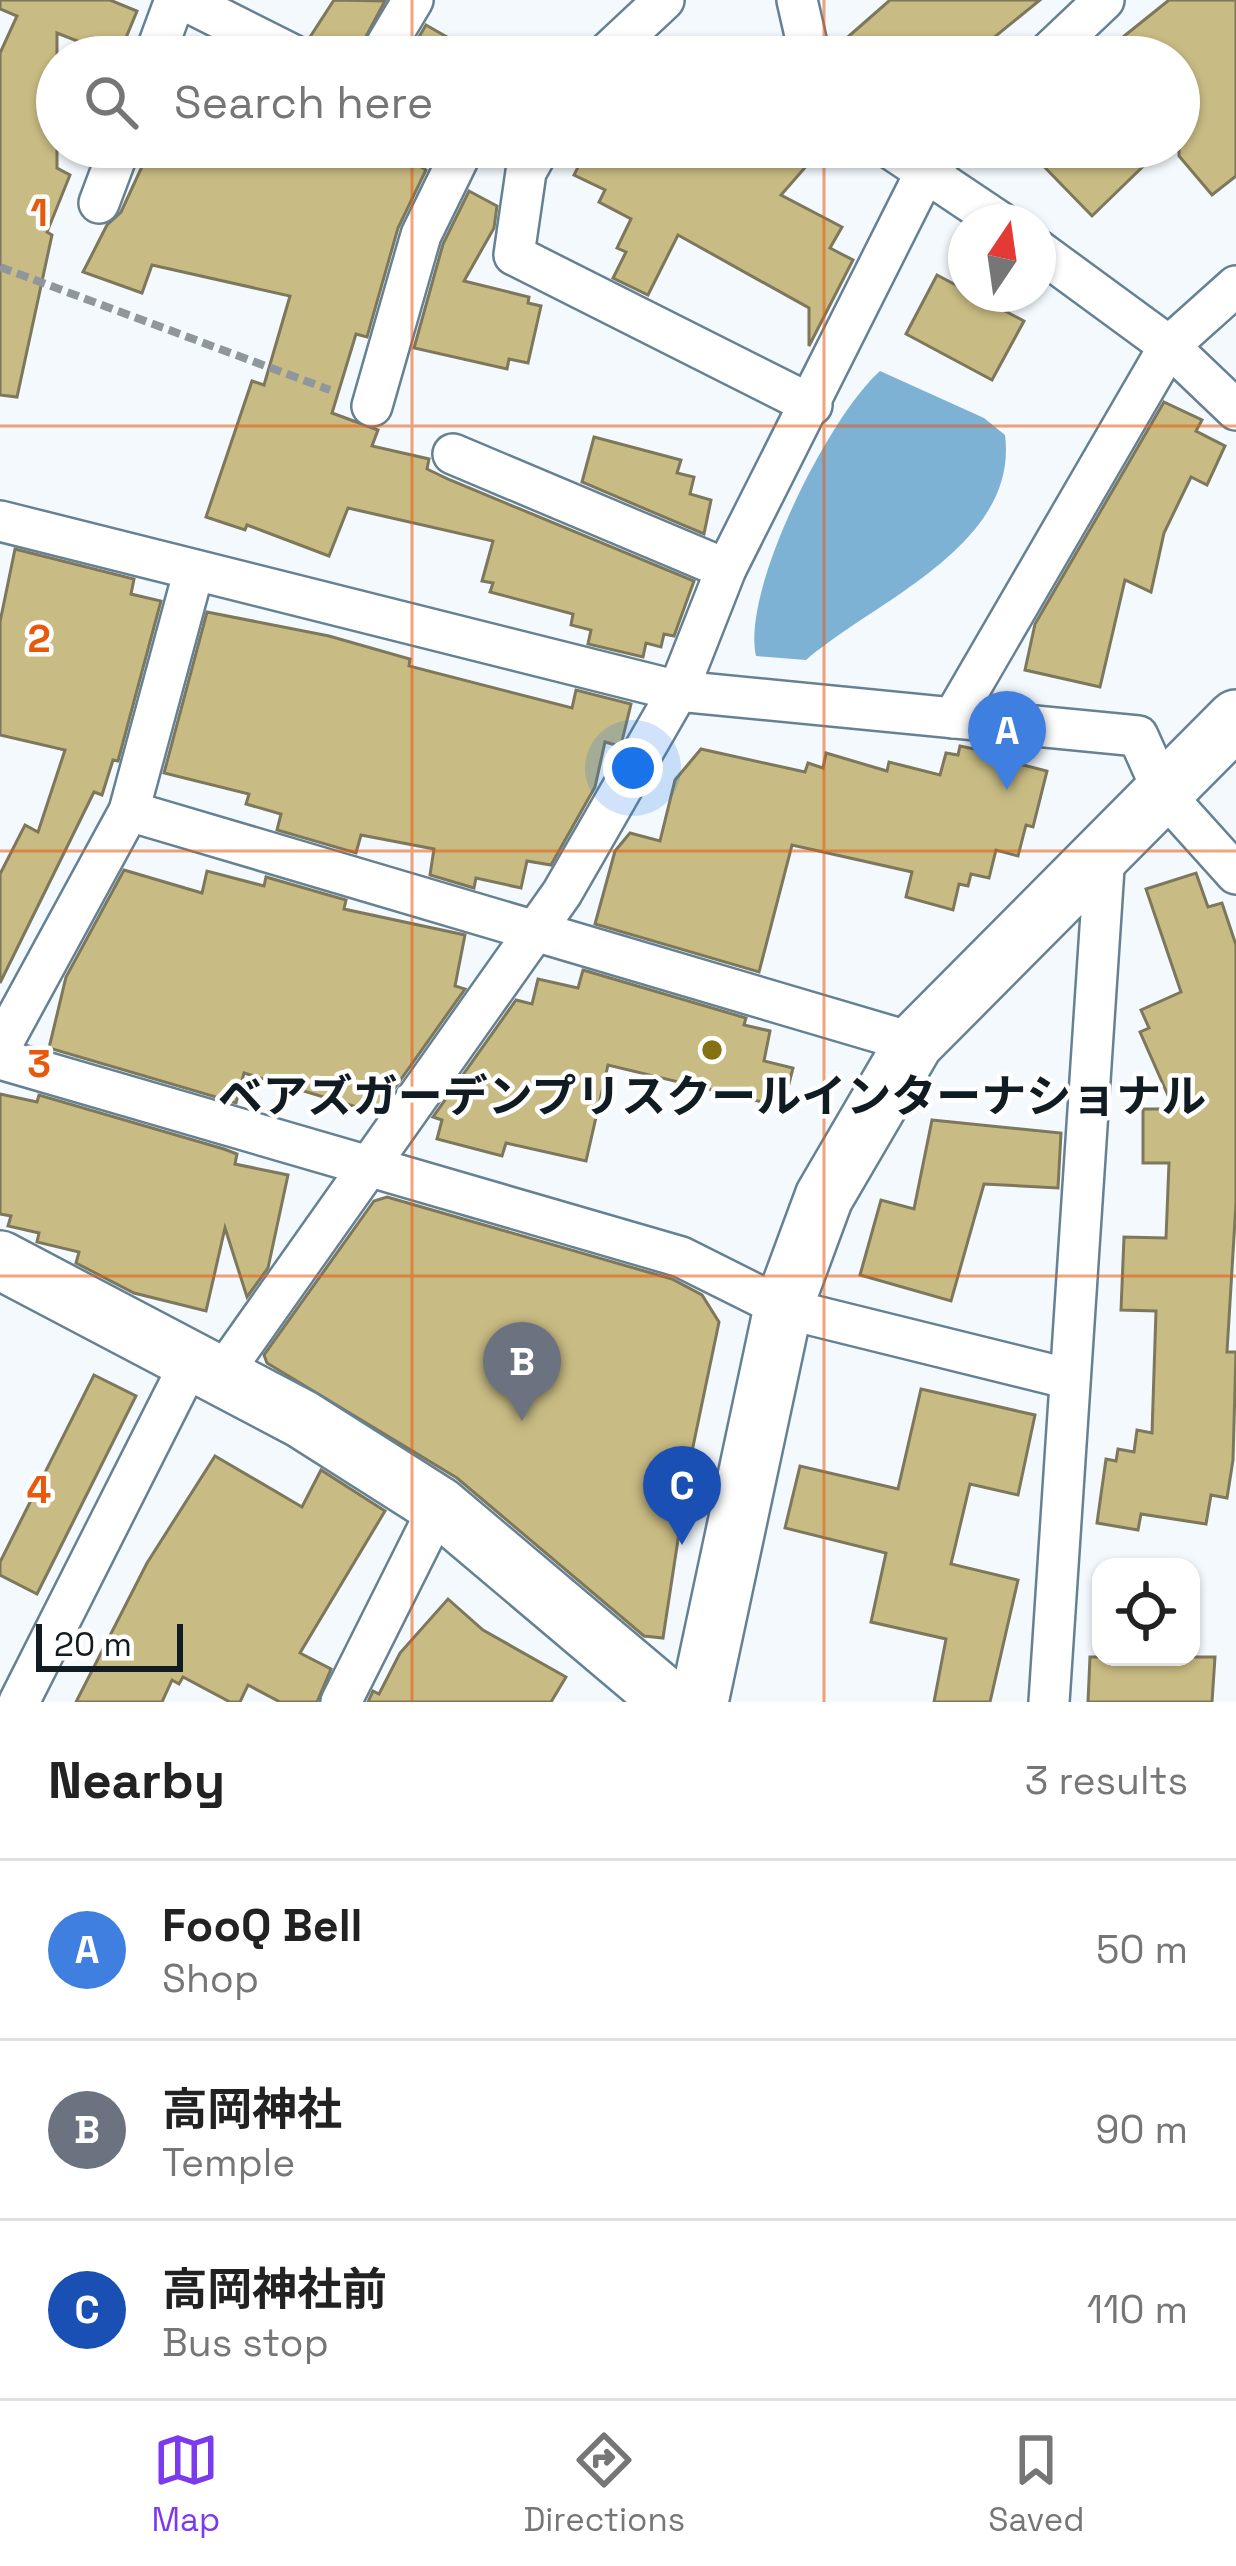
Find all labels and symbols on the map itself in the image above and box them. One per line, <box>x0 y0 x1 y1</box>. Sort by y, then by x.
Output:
text: 1 <box>30 188 48 237</box>
north arrow <box>948 204 1056 312</box>
text: 2 <box>27 614 51 663</box>
pin: A <box>968 691 1046 790</box>
your location <box>603 738 663 798</box>
marker: ベアズガーデンプリスクールインターナショナル <box>699 1037 725 1063</box>
text: 3 <box>27 1039 51 1088</box>
place label: ベアズガーデンプリスクールインターナショナル <box>218 1068 1206 1125</box>
pin: B <box>483 1322 561 1421</box>
pin: C <box>643 1446 721 1545</box>
text: 4 <box>27 1465 51 1514</box>
scale bar <box>36 1618 183 1671</box>

